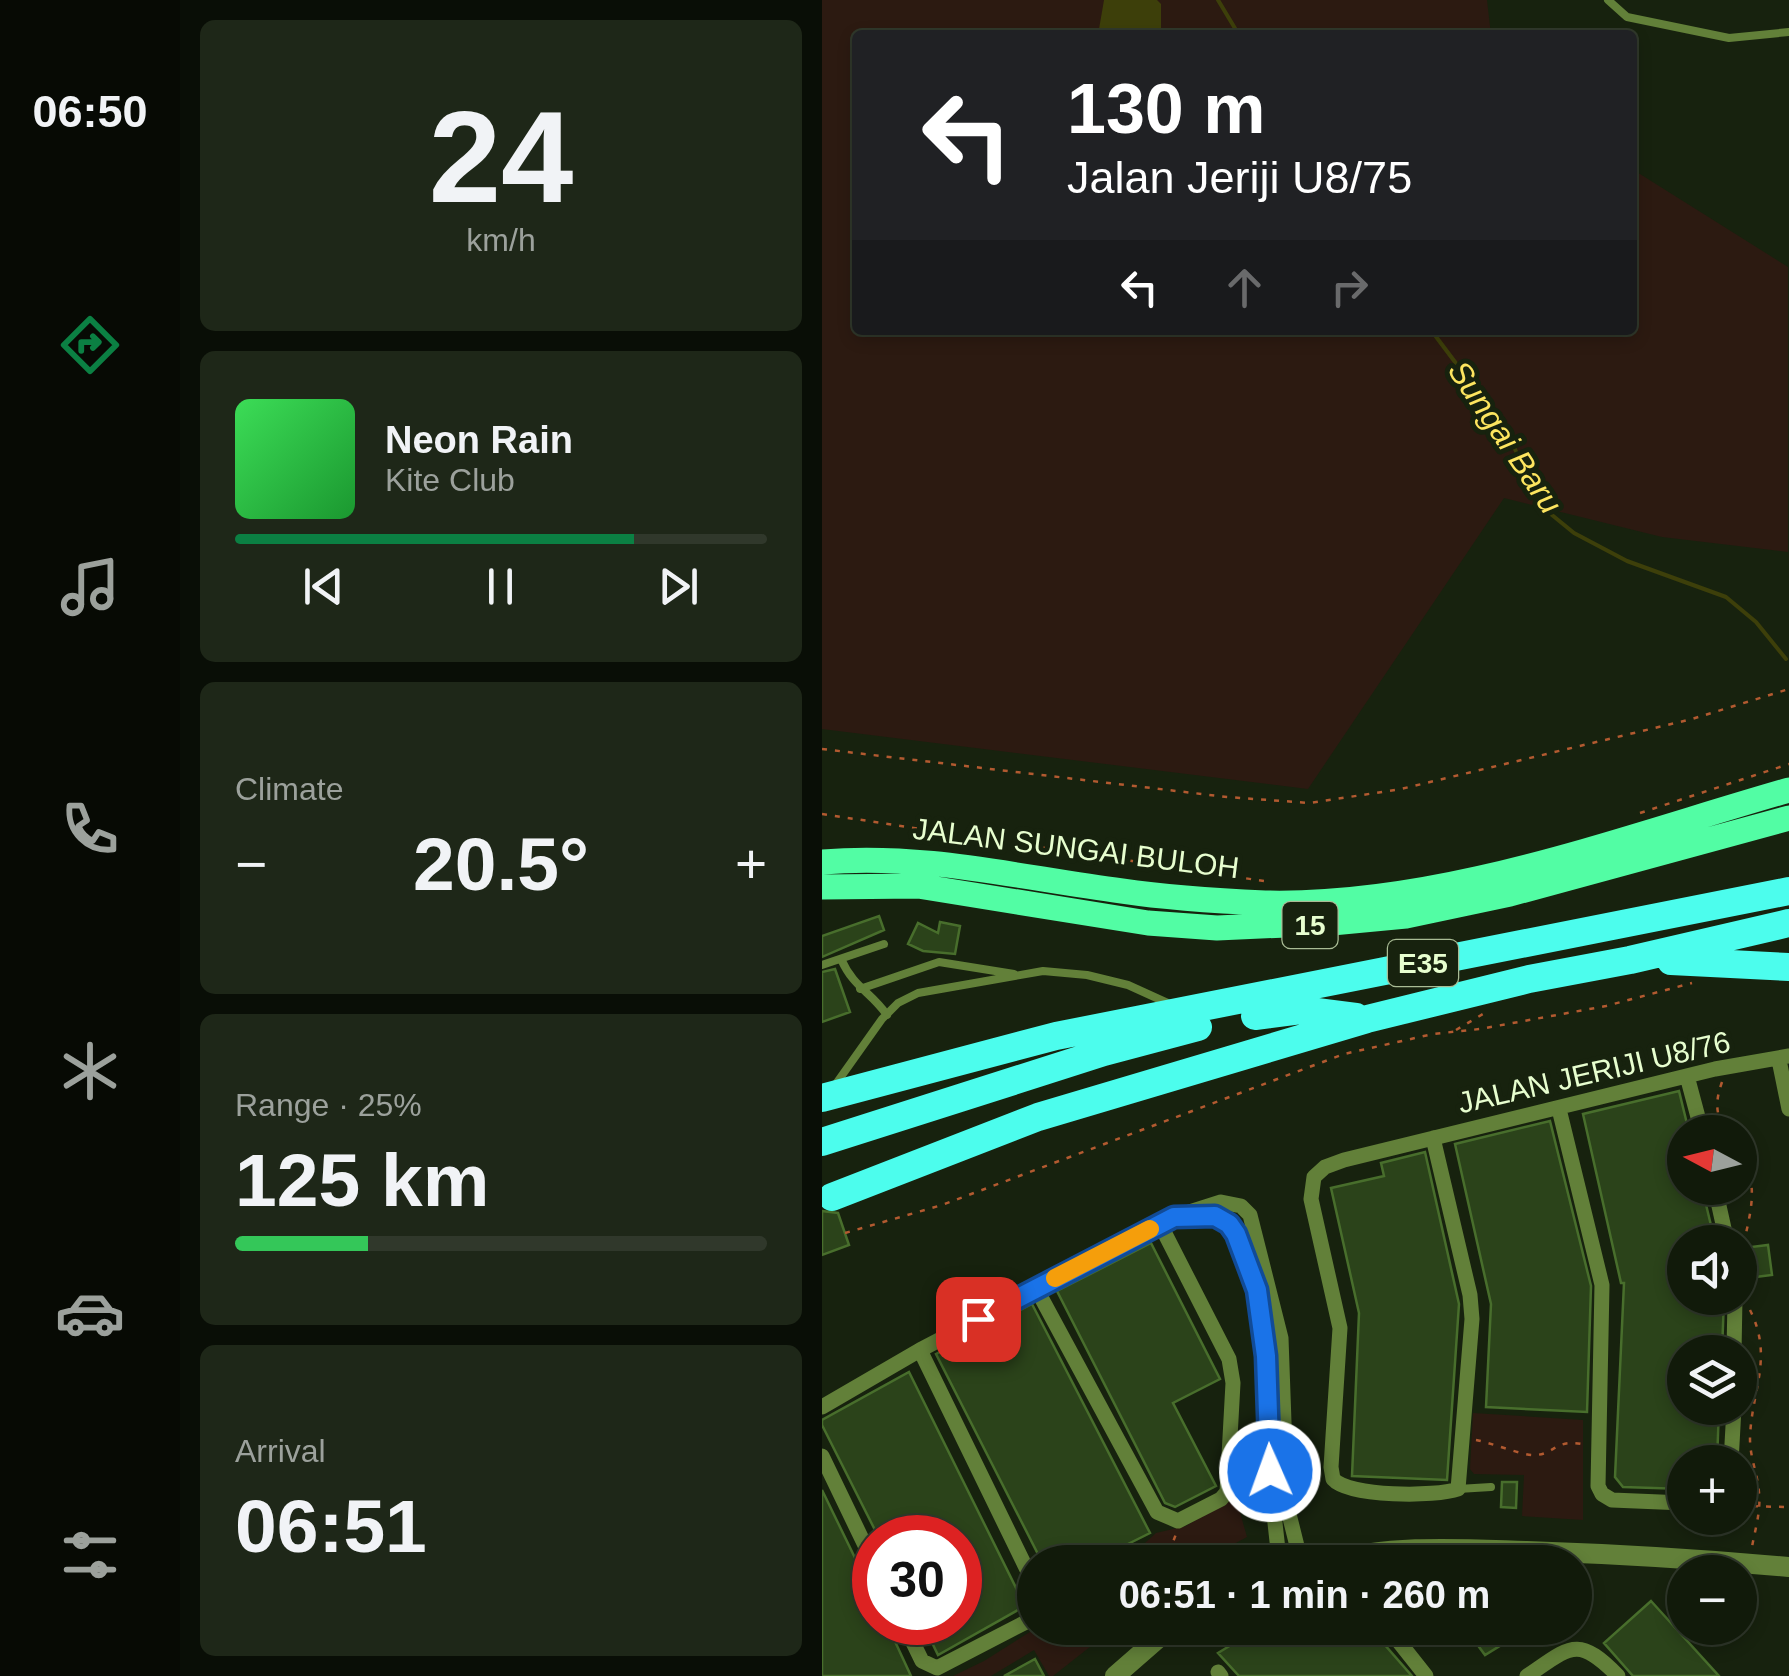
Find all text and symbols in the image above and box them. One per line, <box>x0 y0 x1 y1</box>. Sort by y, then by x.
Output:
icon: left <box>902 70 1032 200</box>
text: 130 m <box>1067 70 1265 148</box>
text: 24 <box>429 84 573 230</box>
text: 06:50 <box>32 86 148 137</box>
text: Jalan Jeriji U8/75 <box>1067 152 1412 203</box>
text: km/h <box>466 222 536 258</box>
icon: left <box>1112 260 1167 315</box>
icon: ahead <box>1217 260 1272 315</box>
icon: right <box>1322 260 1377 315</box>
icon: directions <box>55 310 125 380</box>
water label: Sungai Baru <box>1441 354 1569 520</box>
text: Neon Rain <box>385 419 573 461</box>
text: Kite Club <box>385 462 515 498</box>
icon: music <box>55 552 125 622</box>
icon: previous <box>296 559 351 614</box>
icon: pause <box>473 559 528 614</box>
icon: next <box>651 559 706 614</box>
text: Climate <box>235 771 343 807</box>
icon: phone <box>55 794 125 864</box>
street label: JALAN SUNGAI BULOH <box>911 812 1241 884</box>
text: 20.5° <box>413 822 589 906</box>
text: − <box>235 833 267 895</box>
text: + <box>735 833 767 895</box>
road number: 15 <box>1282 902 1338 948</box>
road number: E35 <box>1388 940 1458 986</box>
street label: JALAN JERIJI U8/76 <box>1455 1025 1733 1119</box>
icon: climate <box>55 1036 125 1106</box>
text: Range · 25% <box>235 1087 422 1123</box>
north arrow <box>1667 1115 1757 1205</box>
map controls <box>1667 1115 1757 1645</box>
text: 125 km <box>235 1138 489 1222</box>
button: sound <box>1667 1225 1757 1315</box>
pin <box>936 1277 1021 1362</box>
icon: car <box>55 1278 125 1348</box>
icon: arrive <box>951 1292 1006 1347</box>
button: layers <box>1667 1335 1757 1425</box>
position arrow <box>1218 1419 1322 1523</box>
text: Arrival <box>235 1433 326 1469</box>
button: + <box>1667 1445 1757 1535</box>
text: 06:51 <box>235 1484 427 1568</box>
speed limit sign: 30 <box>852 1515 982 1645</box>
icon: filters <box>55 1520 125 1590</box>
button: − <box>1667 1555 1757 1645</box>
text: 06:51 · 1 min · 260 m <box>1119 1574 1490 1616</box>

